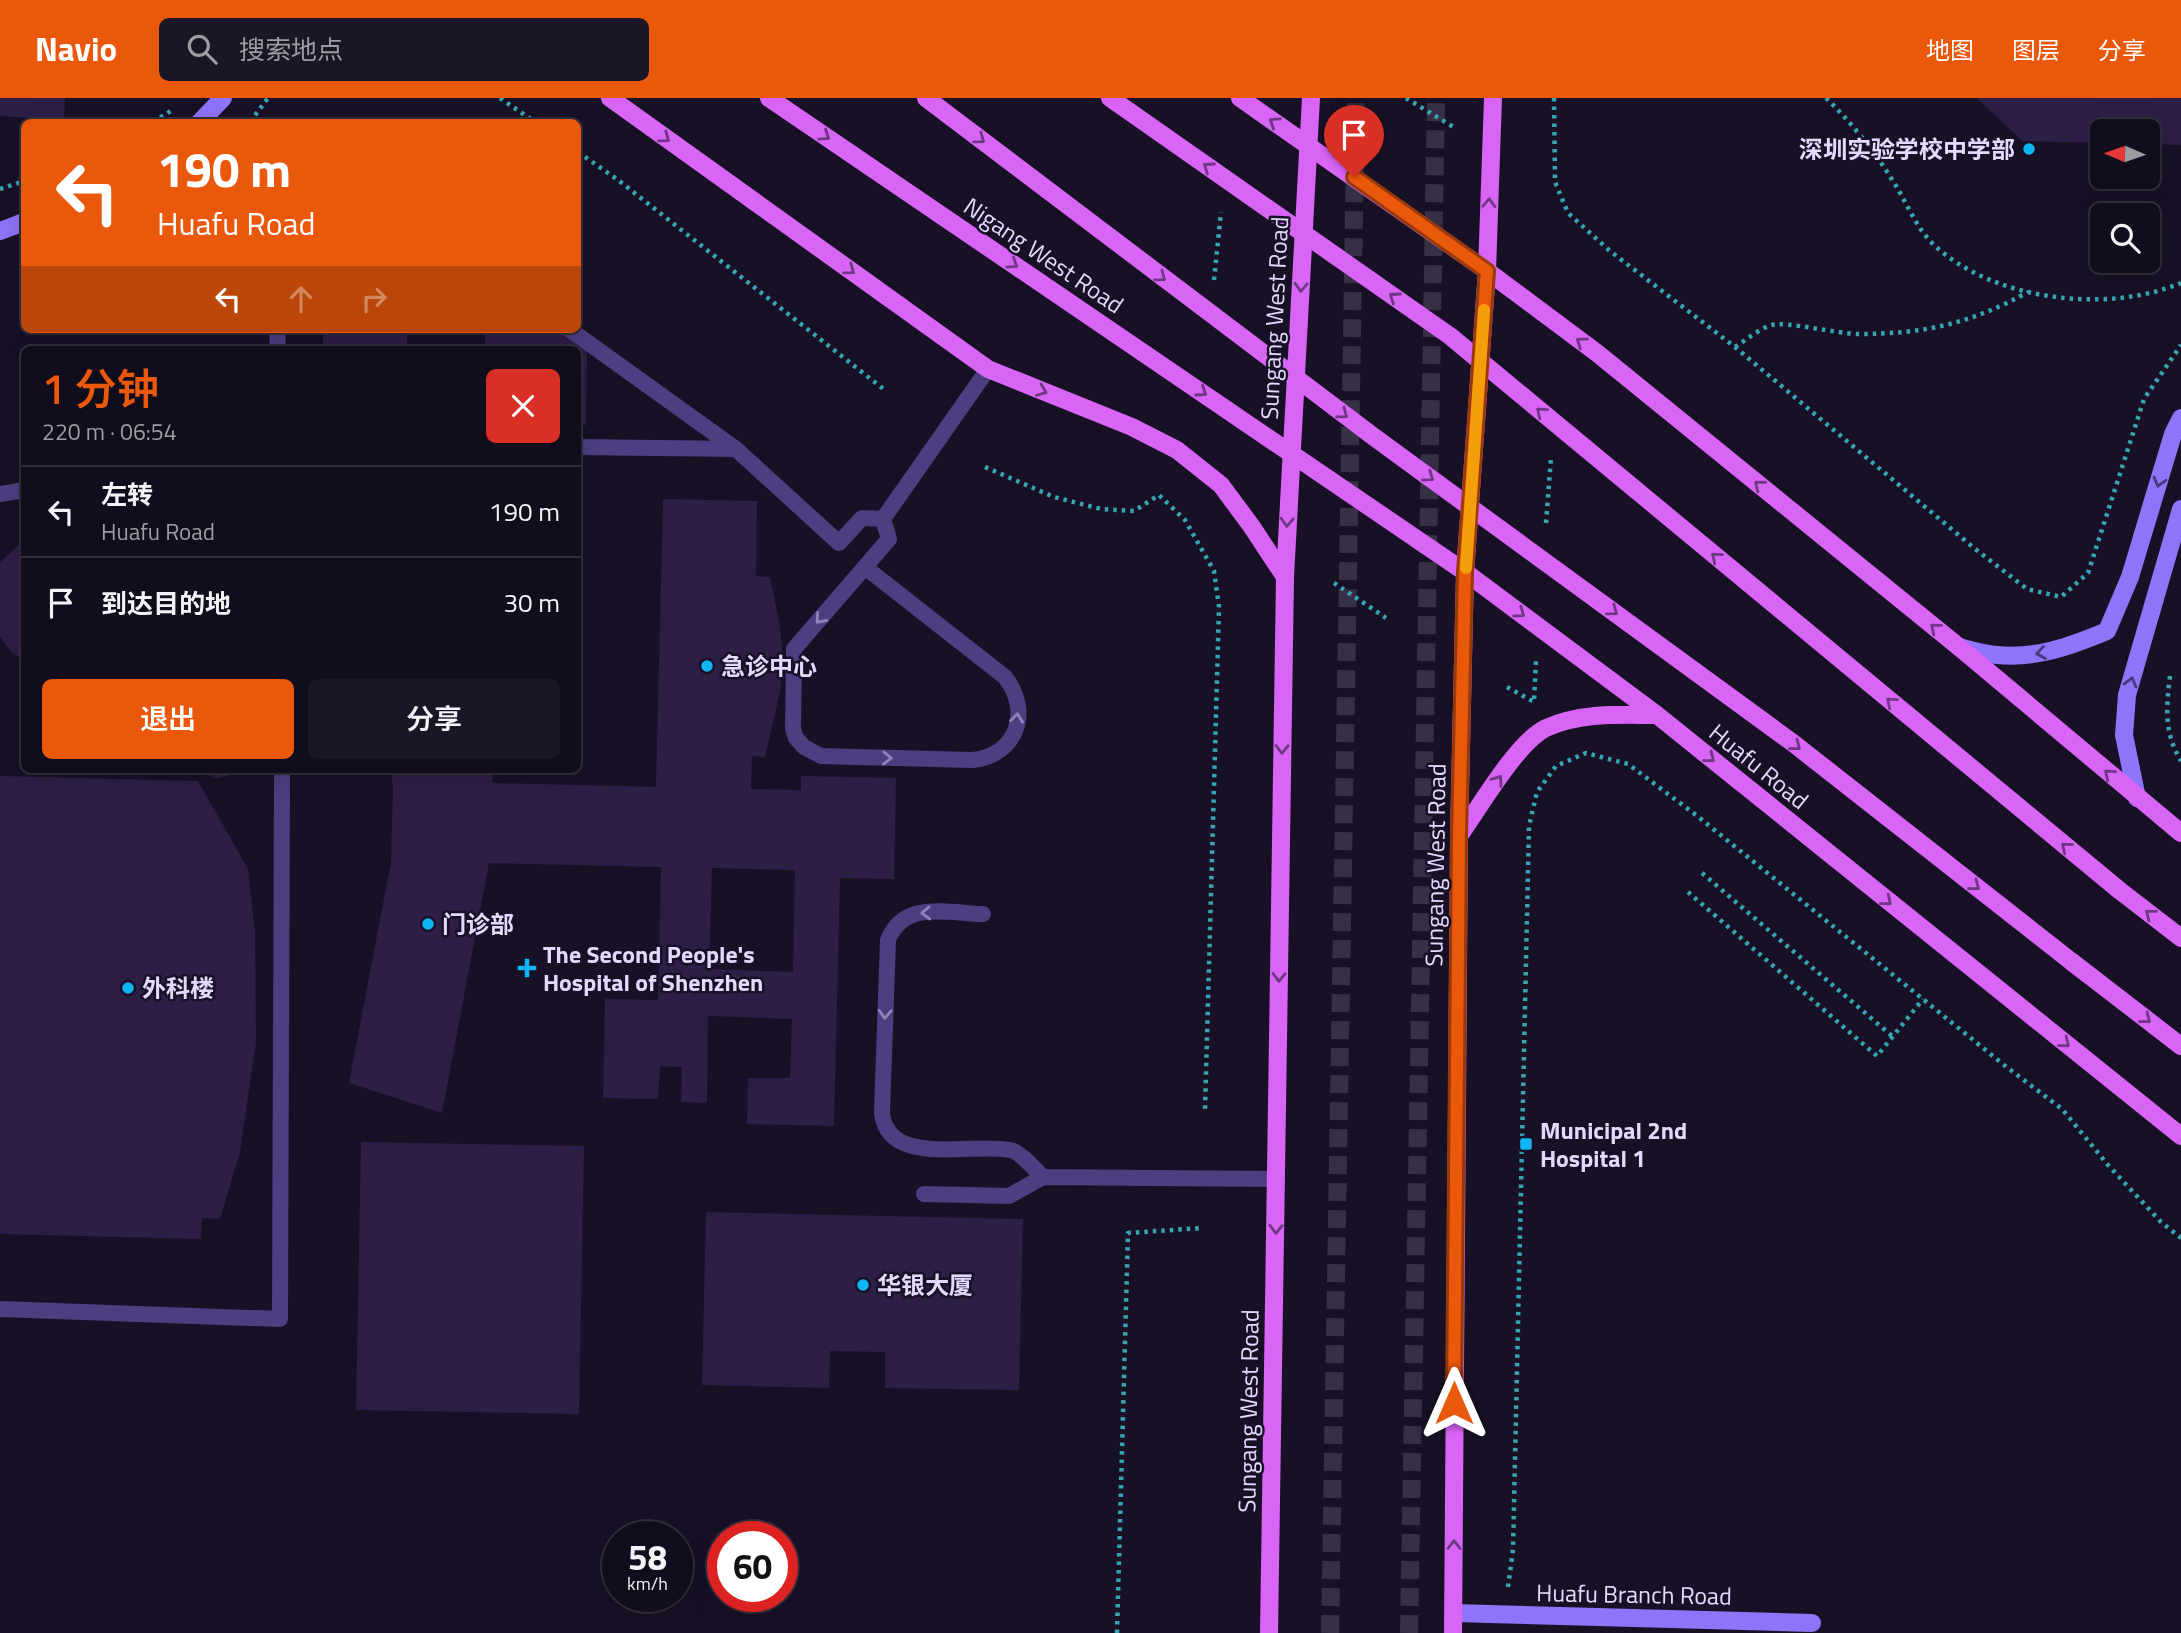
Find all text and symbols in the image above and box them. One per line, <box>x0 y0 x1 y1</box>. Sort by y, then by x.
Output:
search box <box>159 18 649 81</box>
text: Navio <box>35 24 117 74</box>
icon: search <box>183 30 221 68</box>
text: 搜索地点 <box>239 30 343 69</box>
text: 地图 <box>1926 32 1974 68</box>
text: 图层 <box>2012 32 2060 68</box>
text: 分享 <box>2098 32 2146 68</box>
pin <box>1324 105 1384 177</box>
icon: arrive <box>1335 116 1373 154</box>
one-way arrow <box>1269 117 1282 130</box>
north arrow <box>2090 119 2160 189</box>
map controls <box>2090 119 2160 273</box>
one-way arrow <box>817 128 830 140</box>
one-way arrow <box>657 130 670 142</box>
text: 190 m <box>157 131 291 206</box>
one-way arrow <box>973 131 985 144</box>
place label: 深圳实验学校中学部 <box>1799 131 2015 167</box>
marker: 深圳实验学校中学部 <box>2021 141 2037 157</box>
icon: left <box>42 147 133 238</box>
one-way arrow <box>1203 163 1216 175</box>
street label: Nigang West Road <box>957 188 1131 322</box>
one-way arrow <box>1482 197 1497 208</box>
text: Huafu Road <box>157 199 316 247</box>
button: search <box>2090 203 2160 273</box>
street label: Sungang West Road <box>1251 216 1297 420</box>
one-way arrow <box>1006 256 1019 269</box>
one-way arrow <box>842 262 855 274</box>
one-way arrow <box>1154 269 1166 281</box>
icon: left <box>209 280 247 318</box>
icon: ahead <box>282 280 320 318</box>
icon: right <box>355 280 393 318</box>
one-way arrow <box>1293 281 1308 292</box>
one-way arrow <box>1389 293 1402 305</box>
one-way arrow <box>1577 338 1589 350</box>
text: 1 分钟 <box>42 356 159 420</box>
button: close <box>486 369 560 443</box>
one-way arrow <box>1035 382 1047 396</box>
one-way arrow <box>1194 384 1207 396</box>
one-way arrow <box>1335 405 1348 418</box>
one-way arrow <box>1536 407 1548 420</box>
text: 220 m · 06:54 <box>42 414 177 449</box>
one-way arrow <box>1421 469 1434 481</box>
text: 左转 <box>101 475 153 514</box>
one-way arrow <box>2152 476 2167 488</box>
one-way arrow <box>1754 480 1766 493</box>
text: 190 m <box>489 492 560 531</box>
icon: left <box>42 493 80 531</box>
text: Huafu Road <box>101 514 215 549</box>
one-way arrow <box>1280 516 1295 527</box>
one-way arrow <box>1711 552 1724 565</box>
text: 30 m <box>503 583 560 622</box>
icon: arrive <box>42 584 80 622</box>
text: 到达目的地 <box>101 584 231 623</box>
one-way arrow <box>1605 603 1618 615</box>
one-way arrow <box>1512 604 1525 617</box>
one-way arrow <box>816 611 829 624</box>
one-way arrow <box>1931 623 1943 636</box>
one-way arrow <box>2035 645 2047 660</box>
place label: 急诊中心 <box>721 648 817 684</box>
marker: 急诊中心 <box>699 658 715 674</box>
one-way arrow <box>2122 676 2137 688</box>
button: 退出 <box>42 679 294 759</box>
button: 分享 <box>308 679 560 759</box>
one-way arrow <box>1887 697 1899 710</box>
one-way arrow <box>1010 712 1025 724</box>
street label: Huafu Road <box>1701 715 1817 817</box>
one-way arrow <box>1789 737 1801 750</box>
one-way arrow <box>1275 744 1290 755</box>
one-way arrow <box>882 750 893 765</box>
one-way arrow <box>1703 750 1715 763</box>
street label: Sungang West Road <box>1415 763 1455 967</box>
one-way arrow <box>2105 770 2118 782</box>
one-way arrow <box>1490 775 1503 788</box>
one-way arrow <box>2062 843 2075 855</box>
one-way arrow <box>1968 878 1980 891</box>
one-way arrow <box>1880 892 1892 905</box>
one-way arrow <box>920 905 931 920</box>
place label: 门诊部 <box>442 906 514 942</box>
one-way arrow <box>2145 910 2158 923</box>
marker: 门诊部 <box>420 916 436 932</box>
place label: The Second People's Hospital of Shenzhen <box>543 936 763 1000</box>
marker: The Second People's Hospital of Shenzhen <box>517 958 537 978</box>
place label: 外科楼 <box>142 970 214 1006</box>
one-way arrow <box>1271 972 1287 982</box>
marker: 外科楼 <box>120 980 136 996</box>
one-way arrow <box>878 1009 893 1020</box>
one-way arrow <box>2138 1011 2150 1024</box>
one-way arrow <box>2056 1035 2069 1047</box>
place label: Municipal 2nd Hospital 1 <box>1540 1112 1687 1176</box>
marker: Municipal 2nd Hospital 1 <box>1518 1136 1534 1152</box>
one-way arrow <box>1268 1224 1284 1234</box>
place label: 华银大厦 <box>877 1267 973 1303</box>
marker: 华银大厦 <box>855 1277 871 1293</box>
street label: Sungang West Road <box>1228 1309 1268 1513</box>
position arrow <box>1417 1366 1491 1440</box>
speed limit sign: 60 <box>707 1521 798 1612</box>
text: 58 <box>628 1530 667 1584</box>
one-way arrow <box>1446 1539 1462 1550</box>
text: km/h <box>627 1570 668 1597</box>
street label: Huafu Branch Road <box>1536 1574 1732 1614</box>

